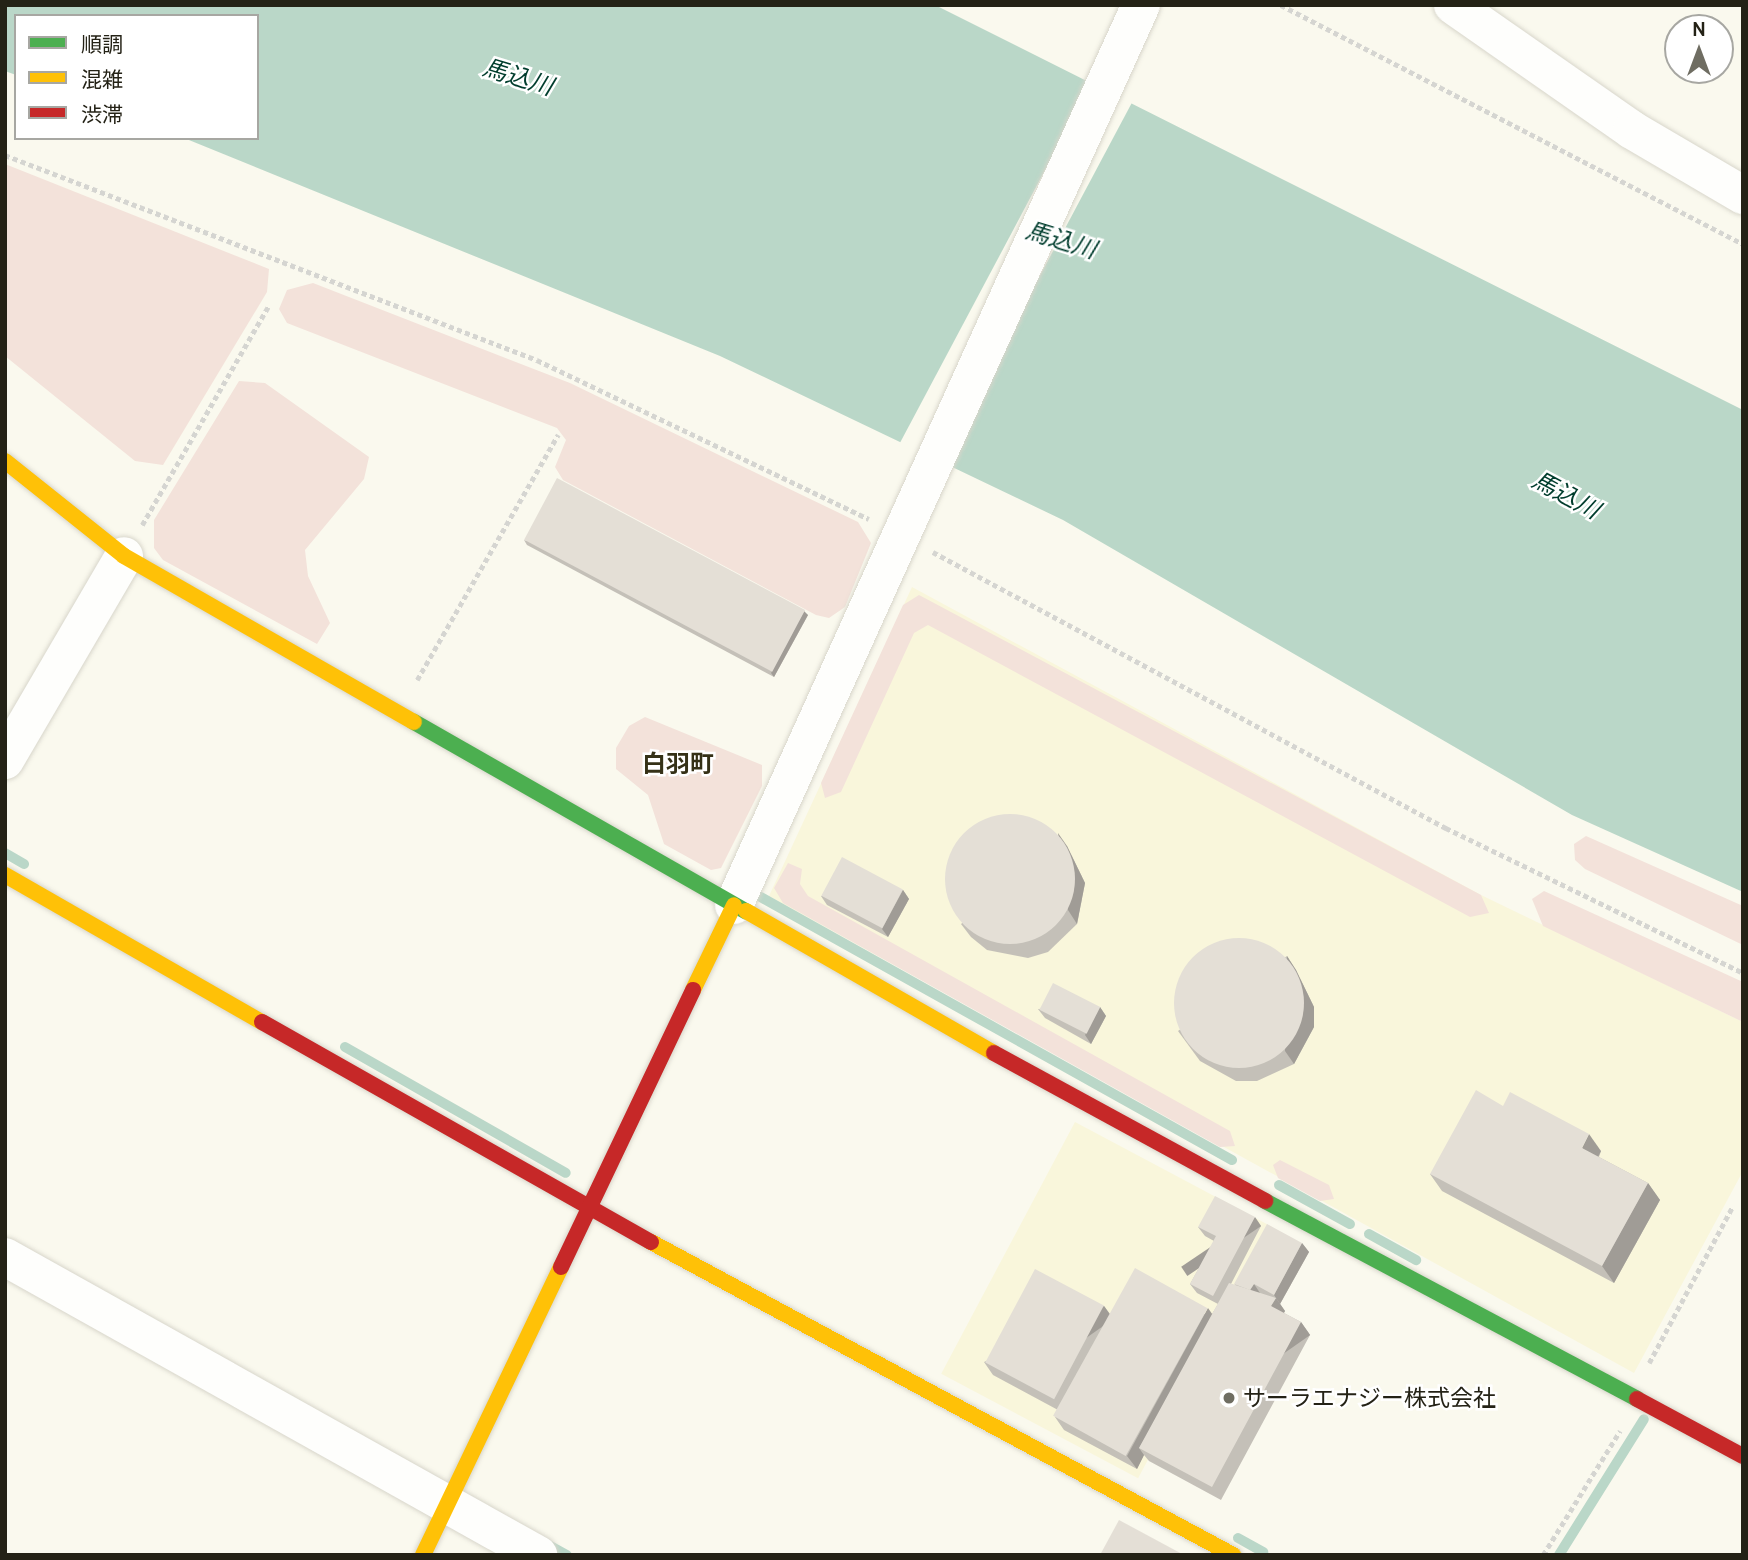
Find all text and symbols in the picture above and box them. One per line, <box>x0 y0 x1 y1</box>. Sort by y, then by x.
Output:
legend <box>14 14 259 140</box>
north arrow <box>1664 14 1734 84</box>
text: N <box>1692 18 1706 41</box>
text: 順調 <box>81 32 123 57</box>
water label: 馬込川 <box>479 53 557 101</box>
text: 混雑 <box>81 67 123 92</box>
text: 渋滞 <box>81 102 123 127</box>
water label: 馬込川 <box>1022 216 1100 264</box>
water label: 馬込川 <box>1527 465 1605 525</box>
district label: 白羽町 <box>642 750 714 778</box>
place label: サーラエナジー株式会社 <box>1243 1384 1496 1412</box>
marker: サーラエナジー株式会社 <box>1221 1390 1237 1406</box>

